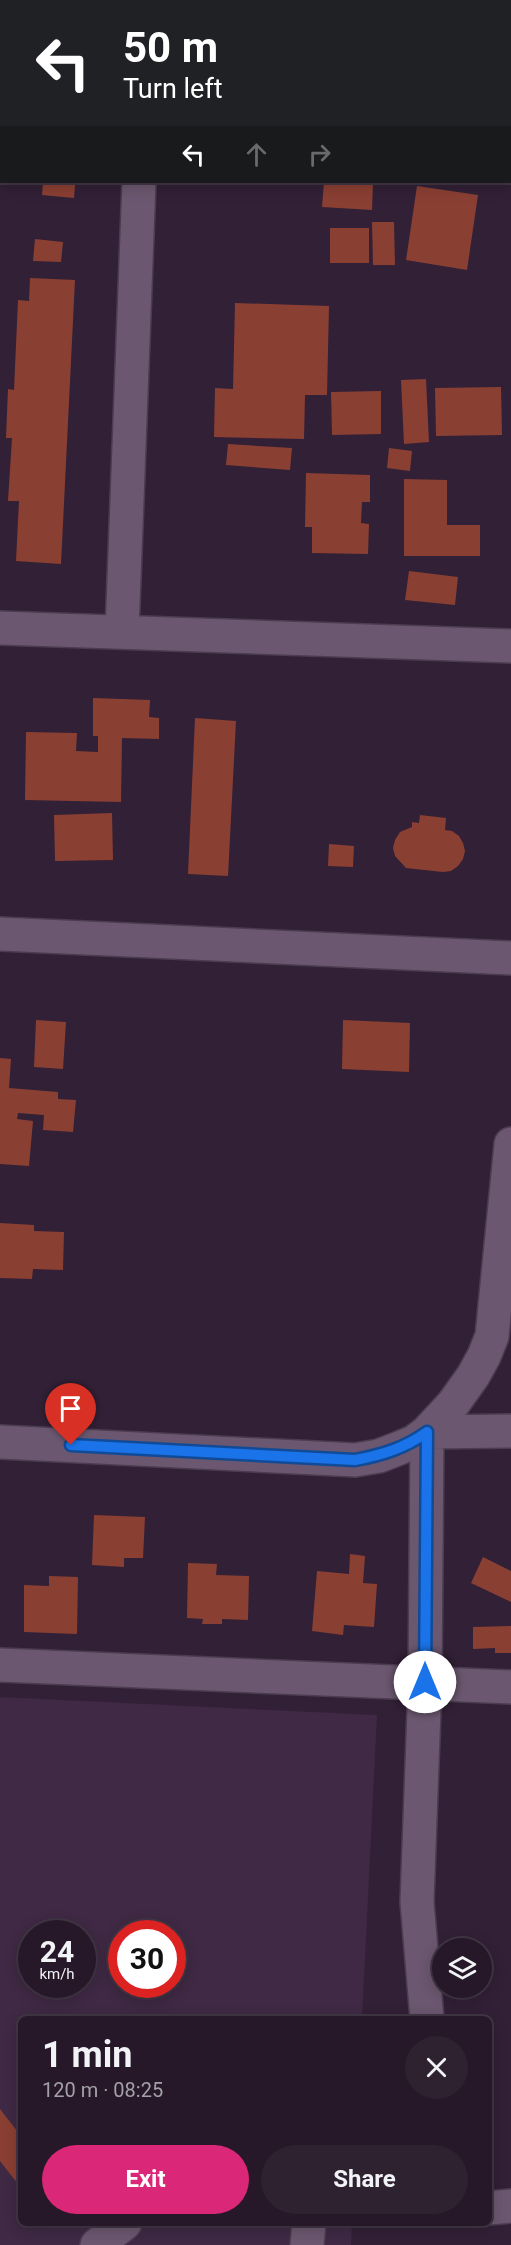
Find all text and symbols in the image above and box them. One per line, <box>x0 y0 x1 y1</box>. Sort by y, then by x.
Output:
text: 50 m <box>123 23 218 72</box>
icon: left <box>24 24 102 102</box>
text: Turn left <box>123 73 223 105</box>
icon: left <box>177 138 210 171</box>
icon: ahead <box>240 138 273 171</box>
icon: right <box>303 138 336 171</box>
pin <box>45 1383 96 1445</box>
icon: arrive <box>54 1392 87 1425</box>
position arrow <box>393 1650 457 1714</box>
speed limit sign: 30 <box>108 1920 186 1998</box>
text: 24 <box>40 1934 74 1969</box>
map controls <box>432 1938 492 1998</box>
button: layers <box>432 1938 492 1998</box>
text: km/h <box>39 1965 75 1983</box>
text: 1 min <box>42 2034 133 2076</box>
button: close <box>405 2036 468 2099</box>
text: 120 m · 08:25 <box>42 2078 163 2102</box>
button: Exit <box>42 2145 249 2214</box>
button: Share <box>261 2145 468 2214</box>

